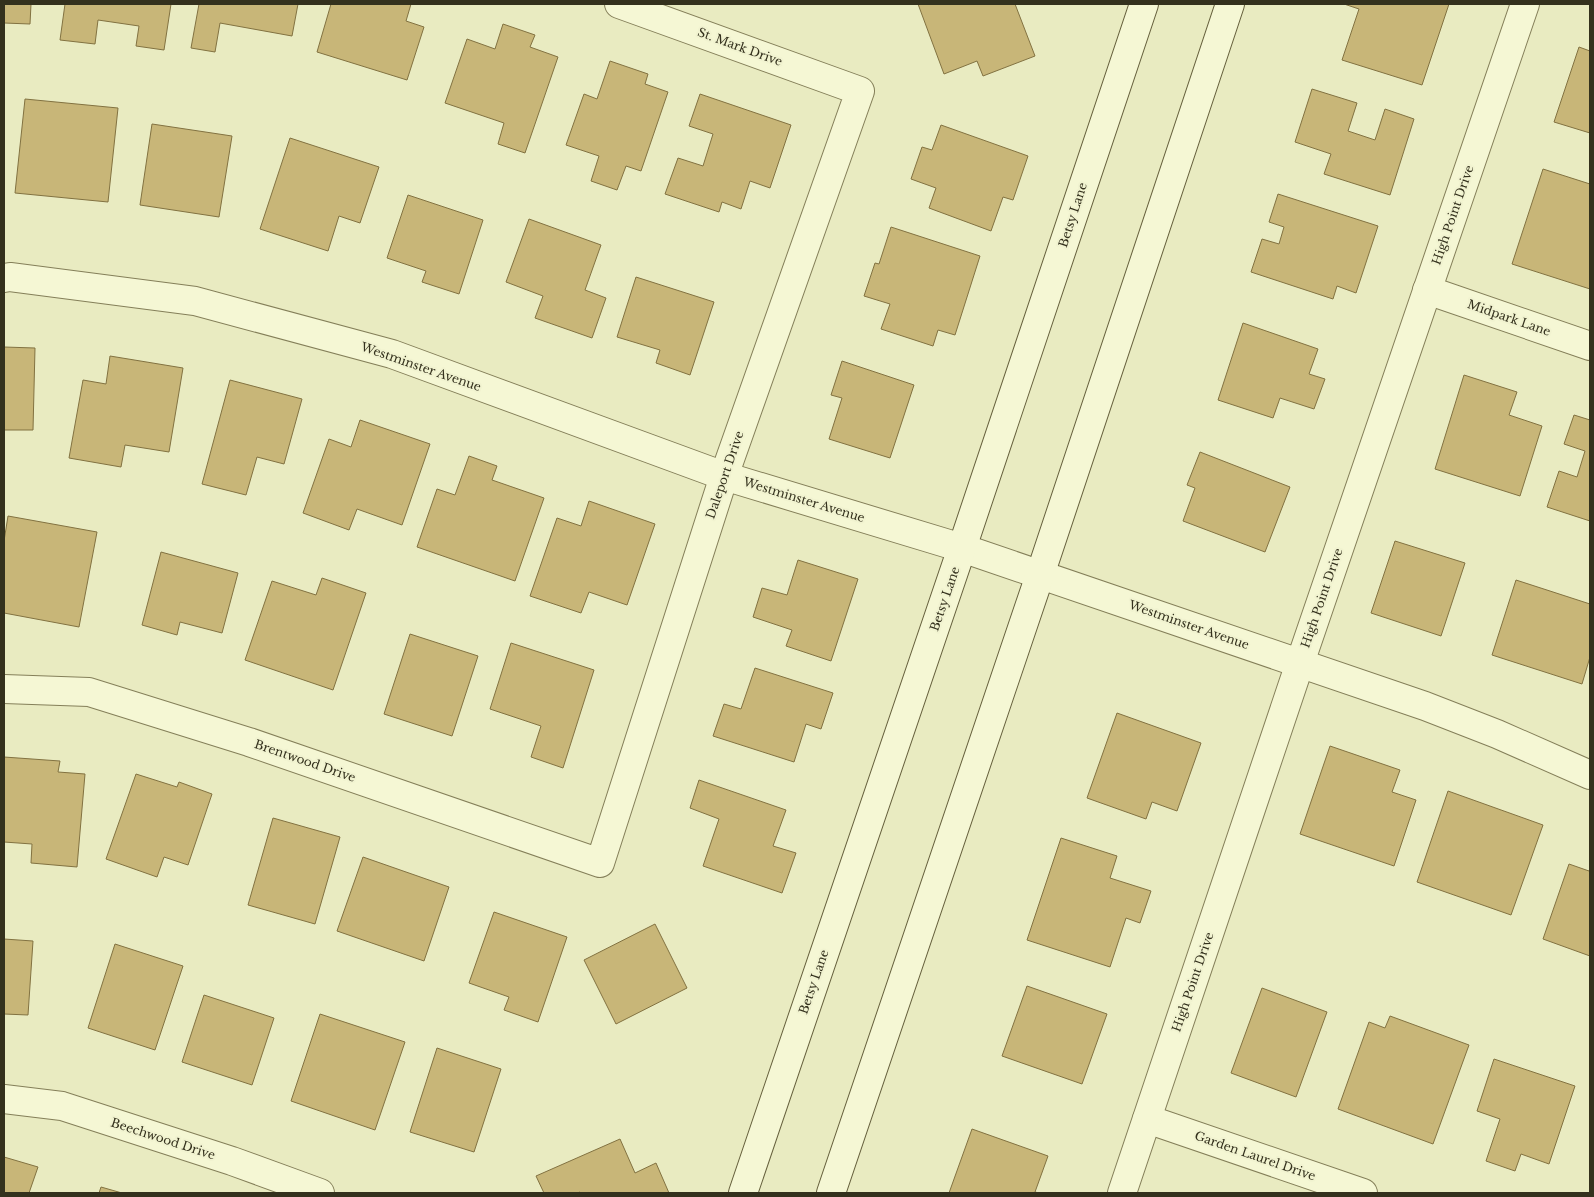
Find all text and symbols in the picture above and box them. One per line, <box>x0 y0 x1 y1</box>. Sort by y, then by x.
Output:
street label: St. Mark Drive <box>696 24 785 69</box>
street label: High Point Drive <box>1428 163 1477 267</box>
street label: Betsy Lane <box>1055 180 1090 249</box>
street label: Midpark Lane <box>1466 296 1553 339</box>
street label: Westminster Avenue <box>358 339 483 394</box>
street label: Daleport Drive <box>702 429 747 521</box>
street label: Westminster Avenue <box>741 474 867 525</box>
street label: High Point Drive <box>1297 546 1346 650</box>
street label: Betsy Lane <box>926 565 963 633</box>
street label: Westminster Avenue <box>1126 597 1251 652</box>
street label: Brentwood Drive <box>253 736 358 785</box>
street label: High Point Drive <box>1168 930 1217 1034</box>
street label: Betsy Lane <box>795 948 832 1016</box>
street label: Beechwood Drive <box>109 1115 217 1163</box>
street label: Garden Laurel Drive <box>1193 1128 1318 1183</box>

